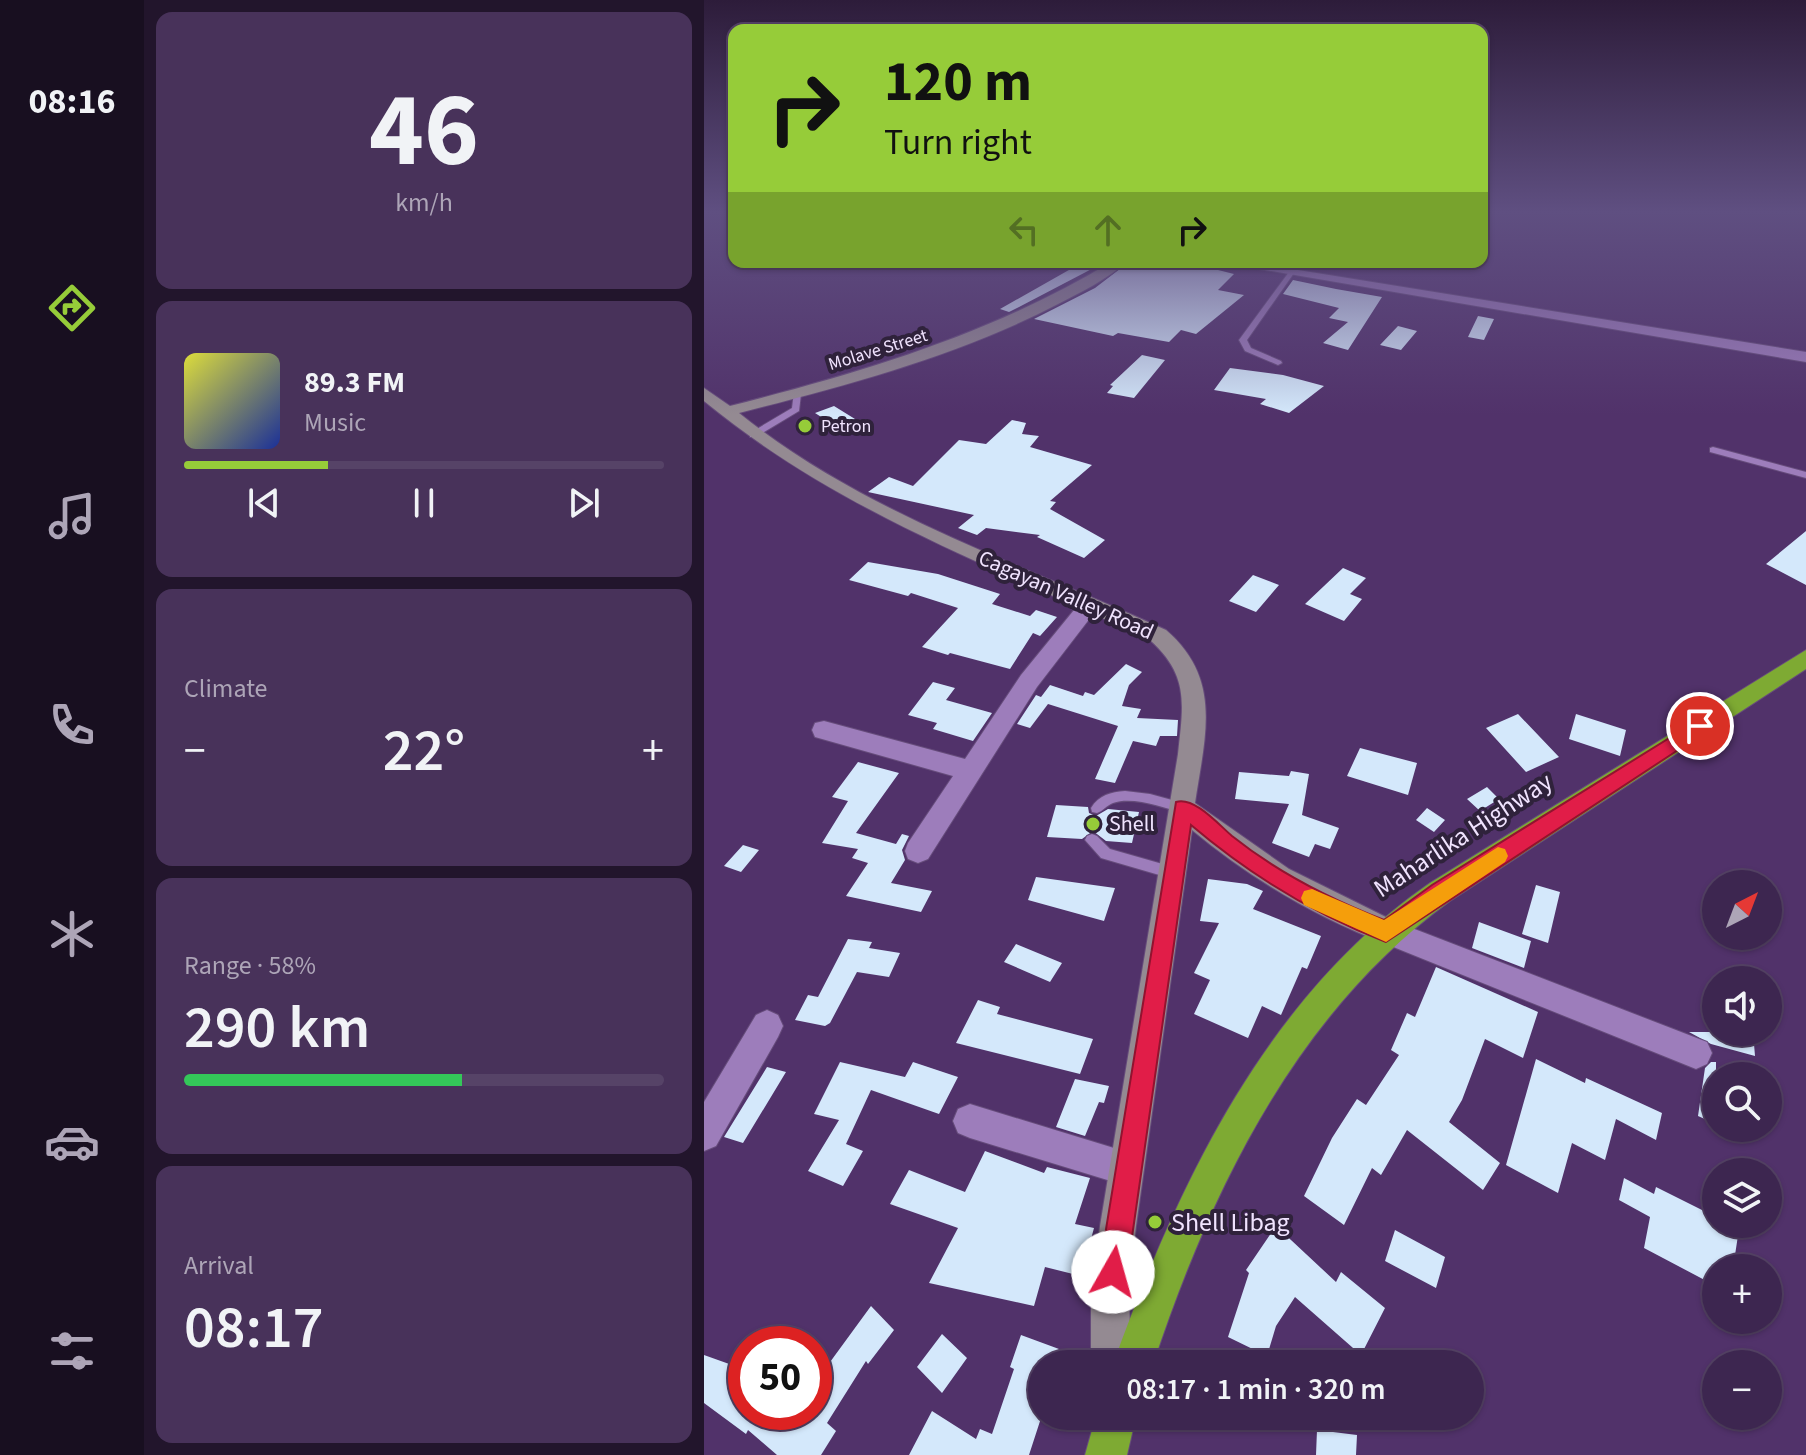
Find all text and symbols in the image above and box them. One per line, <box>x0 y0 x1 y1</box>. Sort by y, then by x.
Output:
text: 120 m <box>884 43 1032 122</box>
icon: right <box>752 56 856 160</box>
text: 46 <box>369 58 479 206</box>
text: 08:16 <box>29 76 115 127</box>
text: Turn right <box>884 117 1032 168</box>
text: km/h <box>395 184 453 221</box>
icon: left <box>1002 208 1046 252</box>
icon: ahead <box>1086 208 1130 252</box>
icon: right <box>1170 208 1214 252</box>
icon: directions <box>44 280 100 336</box>
street label: Molave Street <box>825 323 931 377</box>
text: 89.3 FM <box>304 361 405 404</box>
text: Music <box>304 404 366 441</box>
place label: Petron <box>821 414 871 439</box>
marker: Petron <box>796 417 814 435</box>
icon: previous <box>242 481 286 525</box>
icon: pause <box>402 481 446 525</box>
icon: next <box>562 481 606 525</box>
icon: music <box>44 488 100 544</box>
street label: Cagayan Valley Road <box>973 542 1159 648</box>
text: Climate <box>184 670 268 707</box>
pin <box>1666 692 1734 760</box>
icon: phone <box>44 697 100 753</box>
icon: arrive <box>1678 704 1722 748</box>
text: 22° <box>383 709 465 794</box>
text: − <box>184 720 206 783</box>
text: + <box>642 720 664 783</box>
street label: Maharlika Highway <box>1366 763 1560 907</box>
place label: Shell <box>1109 808 1155 840</box>
marker: Shell <box>1084 815 1102 833</box>
north arrow <box>1702 870 1782 950</box>
map controls <box>1702 870 1782 1430</box>
icon: climate <box>44 906 100 962</box>
text: Range · 58% <box>184 947 316 984</box>
button: sound <box>1702 966 1782 1046</box>
text: 290 km <box>184 986 370 1071</box>
button: search <box>1702 1062 1782 1142</box>
icon: car <box>44 1114 100 1170</box>
button: layers <box>1702 1158 1782 1238</box>
place label: Shell Libag <box>1171 1204 1290 1241</box>
marker: Shell Libag <box>1146 1213 1164 1231</box>
position arrow <box>1071 1230 1155 1314</box>
text: Arrival <box>184 1247 254 1284</box>
button: + <box>1702 1254 1782 1334</box>
text: 08:17 <box>184 1286 324 1371</box>
icon: filters <box>44 1323 100 1379</box>
speed limit sign: 50 <box>728 1326 832 1430</box>
button: − <box>1702 1350 1782 1430</box>
text: 08:17 · 1 min · 320 m <box>1126 1368 1386 1411</box>

